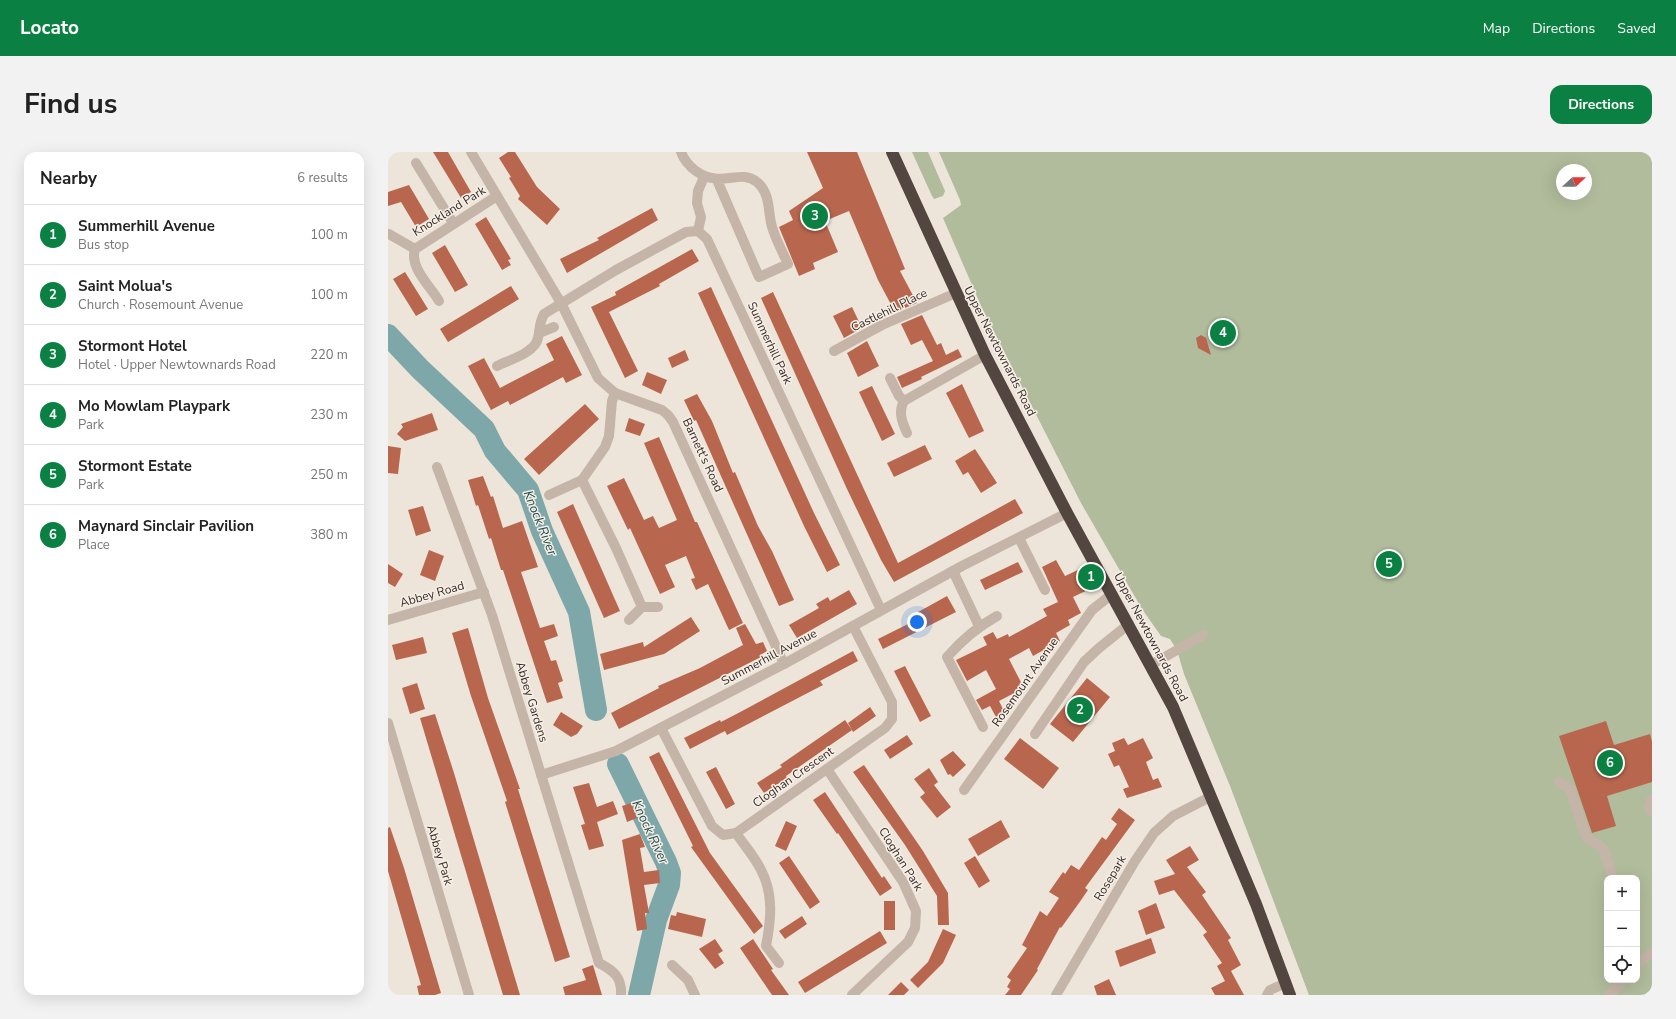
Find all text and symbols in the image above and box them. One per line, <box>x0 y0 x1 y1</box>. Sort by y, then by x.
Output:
text: Locato <box>20 15 79 41</box>
text: Map <box>1483 19 1510 38</box>
text: Directions <box>1532 19 1595 38</box>
text: Saved <box>1617 19 1656 38</box>
text: Find us <box>24 85 118 123</box>
button: Directions <box>1550 85 1652 124</box>
north arrow <box>1556 164 1592 200</box>
text: Nearby <box>40 167 97 190</box>
text: 6 results <box>297 169 348 187</box>
street label: Knockland Park <box>409 182 489 240</box>
pin: 3 <box>802 201 828 231</box>
text: Summerhill Avenue <box>78 216 215 236</box>
text: 1 <box>49 226 57 244</box>
text: 100 m <box>310 226 348 244</box>
text: Bus stop <box>78 236 129 254</box>
text: Saint Molua's <box>78 276 172 296</box>
street label: Upper Newtownards Road <box>960 283 1040 419</box>
street label: Castlehill Place <box>848 285 930 335</box>
text: 2 <box>49 286 57 304</box>
text: 100 m <box>310 286 348 304</box>
text: Church · Rosemount Avenue <box>78 296 243 314</box>
street label: Summerhill Park <box>744 299 796 388</box>
pin: 4 <box>1210 318 1236 348</box>
text: Stormont Hotel <box>78 336 187 356</box>
text: 3 <box>49 346 57 364</box>
text: 220 m <box>310 346 348 364</box>
text: Hotel · Upper Newtownards Road <box>78 356 276 374</box>
text: Mo Mowlam Playpark <box>78 396 230 416</box>
text: 4 <box>49 406 57 424</box>
text: 230 m <box>310 406 348 424</box>
text: Park <box>78 416 104 434</box>
street label: Barnett's Road <box>679 416 727 494</box>
text: Stormont Estate <box>78 456 192 476</box>
text: 5 <box>49 466 57 484</box>
text: 250 m <box>310 466 348 484</box>
text: Park <box>78 476 104 494</box>
water label: Knock River <box>519 488 561 558</box>
text: Maynard Sinclair Pavilion <box>78 516 254 536</box>
text: 6 <box>49 526 57 544</box>
text: 380 m <box>310 526 348 544</box>
text: Place <box>78 536 110 554</box>
pin: 5 <box>1376 549 1402 579</box>
pin: 1 <box>1078 562 1104 592</box>
street label: Upper Newtownards Road <box>1110 570 1192 704</box>
street label: Abbey Road <box>398 577 466 611</box>
your location <box>907 612 927 632</box>
street label: Summerhill Avenue <box>718 625 820 689</box>
street label: Rosemount Avenue <box>988 634 1062 730</box>
street label: Abbey Gardens <box>512 660 552 745</box>
pin: 2 <box>1067 695 1093 725</box>
street label: Cloghan Crescent <box>749 743 837 811</box>
pin: 6 <box>1597 748 1623 778</box>
water label: Knock River <box>627 797 673 867</box>
street label: Abbey Park <box>423 823 457 888</box>
street label: Cloghan Park <box>875 824 927 895</box>
street label: Rosepark <box>1090 851 1130 904</box>
map controls <box>1604 875 1640 983</box>
button: + <box>1604 875 1640 911</box>
button: − <box>1604 911 1640 947</box>
button: locate <box>1604 947 1640 983</box>

